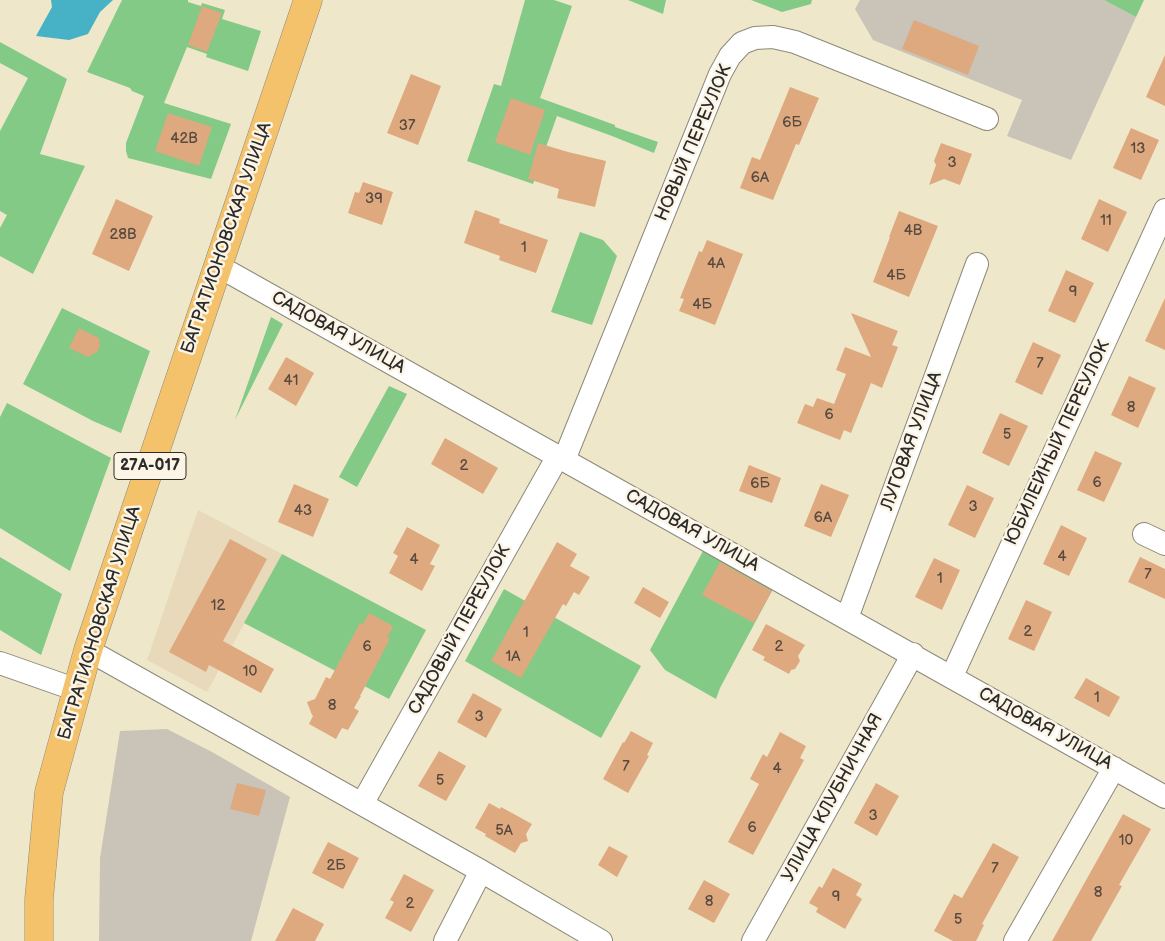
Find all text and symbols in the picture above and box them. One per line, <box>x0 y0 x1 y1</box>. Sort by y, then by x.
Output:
street label: НОВЫЙ ПЕРЕУЛОК <box>651 61 737 225</box>
house number: 6Б <box>782 114 802 132</box>
house number: 37 <box>399 117 415 135</box>
street label: БАГРАТИОНОВСКАЯ УЛИЦА <box>177 119 277 357</box>
house number: 42В <box>170 130 198 148</box>
house number: 13 <box>1130 140 1146 158</box>
house number: 3 <box>947 154 957 172</box>
house number: 6А <box>751 169 769 187</box>
house number: 39 <box>365 190 383 208</box>
house number: 11 <box>1100 212 1112 230</box>
house number: 4В <box>904 222 922 240</box>
house number: 28В <box>109 226 137 244</box>
house number: 1 <box>521 239 527 257</box>
house number: 4А <box>707 255 725 273</box>
house number: 4Б <box>886 267 906 285</box>
house number: 9 <box>1069 283 1077 301</box>
street label: САДОВАЯ УЛИЦА <box>267 287 409 379</box>
house number: 4Б <box>692 296 712 314</box>
street label: ЮБИЛЕЙНЫЙ ПЕРЕУЛОК <box>1001 337 1115 549</box>
house number: 7 <box>1036 355 1044 373</box>
street label: ЛУГОВАЯ УЛИЦА <box>877 369 947 513</box>
house number: 41 <box>284 372 298 390</box>
house number: 8 <box>1127 399 1135 417</box>
house number: 6 <box>824 406 834 424</box>
house number: 5 <box>1003 426 1011 444</box>
road number: 27А-017 <box>114 452 186 480</box>
house number: 2 <box>460 457 468 475</box>
house number: 6 <box>1092 474 1102 492</box>
house number: 6Б <box>750 475 770 493</box>
street label: САДОВАЯ УЛИЦА <box>621 485 763 577</box>
house number: 3 <box>968 498 978 516</box>
house number: 43 <box>294 502 312 520</box>
street label: БАГРАТИОНОВСКАЯ УЛИЦА <box>54 503 146 743</box>
house number: 6А <box>814 509 832 527</box>
street label: САДОВЫЙ ПЕРЕУЛОК <box>404 542 516 718</box>
house number: 4 <box>1057 548 1067 566</box>
house number: 4 <box>409 551 419 569</box>
house number: 7 <box>1144 566 1152 584</box>
house number: 1 <box>937 570 943 588</box>
house number: 12 <box>211 597 225 615</box>
house number: 2 <box>1024 623 1032 641</box>
house number: 1 <box>523 624 529 642</box>
house number: 6 <box>362 638 372 656</box>
house number: 2 <box>775 638 783 656</box>
house number: 1А <box>506 648 520 666</box>
house number: 10 <box>243 663 257 681</box>
street label: САДОВАЯ УЛИЦА <box>974 683 1116 775</box>
house number: 1 <box>1094 689 1100 707</box>
house number: 8 <box>328 697 336 715</box>
house number: 3 <box>474 708 484 726</box>
street label: УЛИЦА КЛУБНИЧНАЯ <box>778 710 888 886</box>
house number: 7 <box>622 758 630 776</box>
house number: 4 <box>772 760 782 778</box>
house number: 5 <box>436 772 444 790</box>
house number: 3 <box>868 807 878 825</box>
house number: 6 <box>747 819 757 837</box>
house number: 5А <box>495 822 513 840</box>
house number: 10 <box>1119 832 1133 850</box>
house number: 2Б <box>326 857 346 875</box>
house number: 7 <box>991 860 999 878</box>
house number: 8 <box>1094 884 1102 902</box>
house number: 9 <box>832 888 840 906</box>
house number: 8 <box>705 893 713 911</box>
house number: 2 <box>406 895 414 913</box>
house number: 5 <box>954 911 962 929</box>

